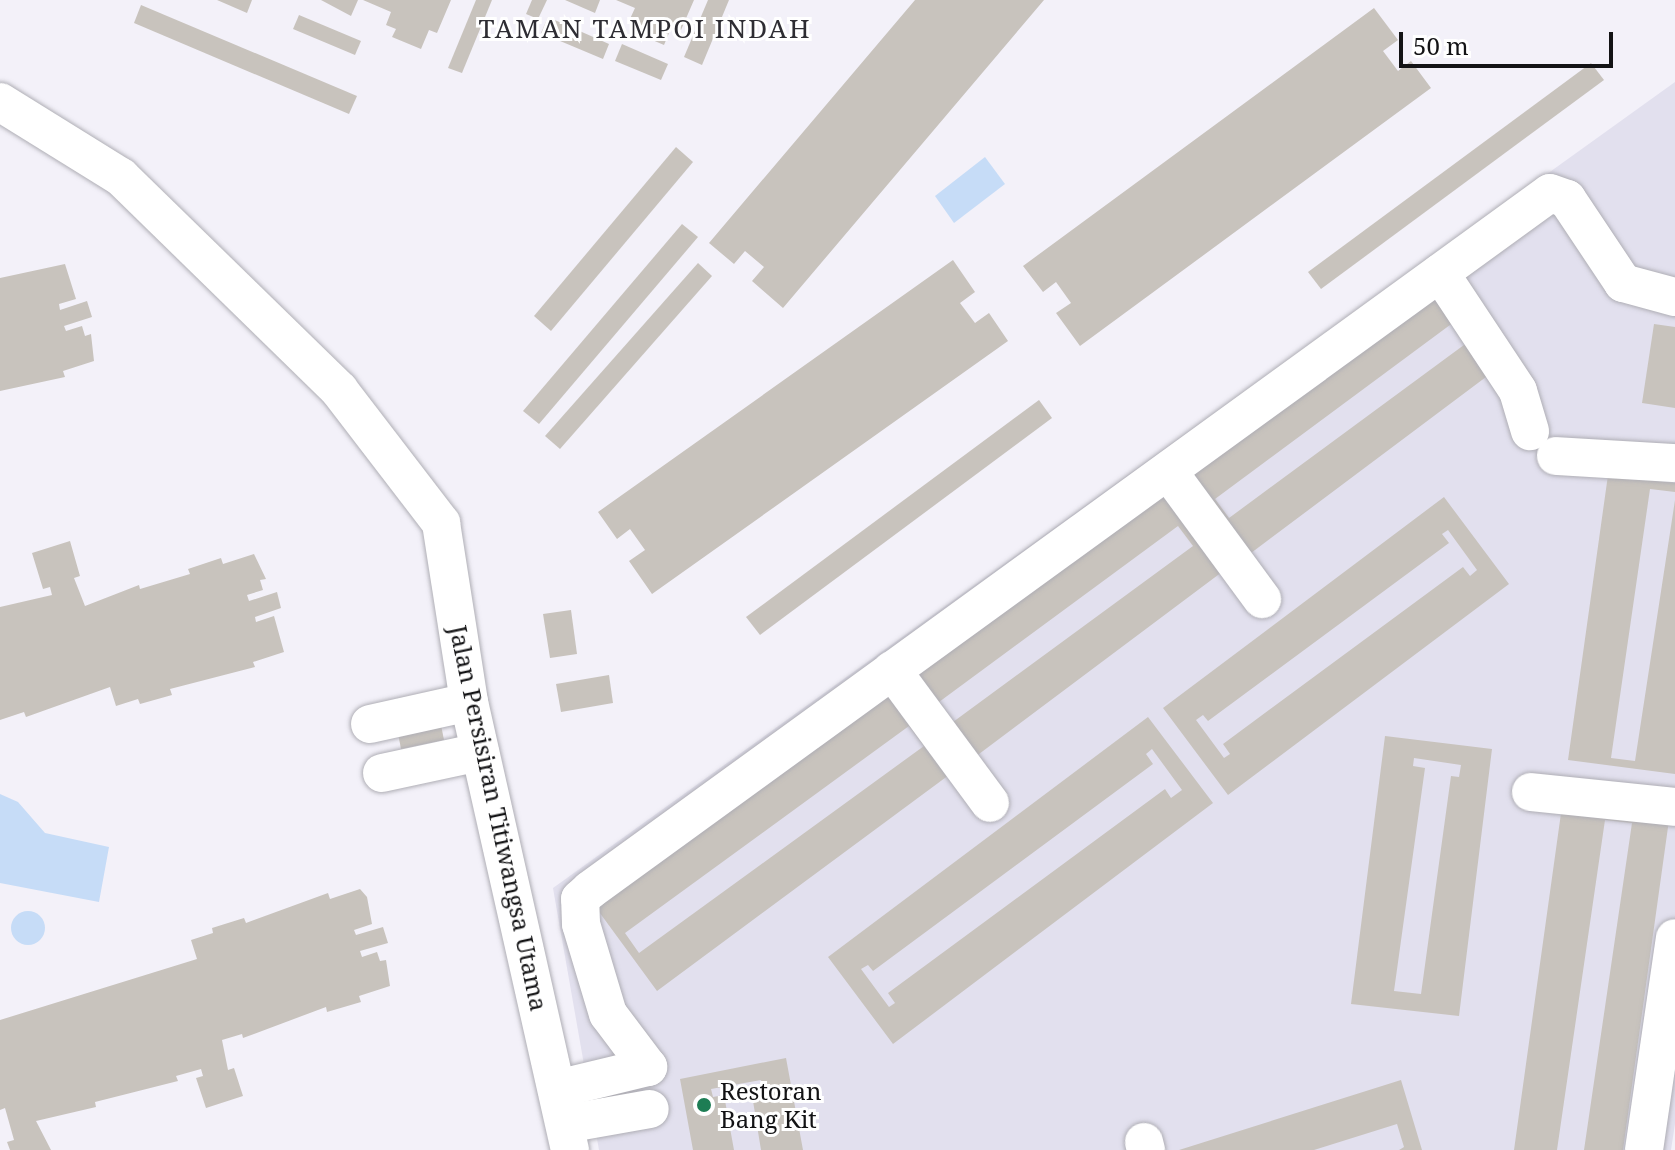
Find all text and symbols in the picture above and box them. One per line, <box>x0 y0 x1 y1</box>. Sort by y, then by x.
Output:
district label: TAMAN TAMPOI INDAH <box>478 13 812 45</box>
scale bar <box>1403 16 1617 66</box>
text: 50 m <box>1413 29 1469 62</box>
street label: Jalan Persisiran Titiwangsa Utama <box>444 623 554 1013</box>
place label: Restoran Bang Kit <box>720 1077 822 1133</box>
marker: Restoran Bang Kit <box>695 1096 713 1114</box>

